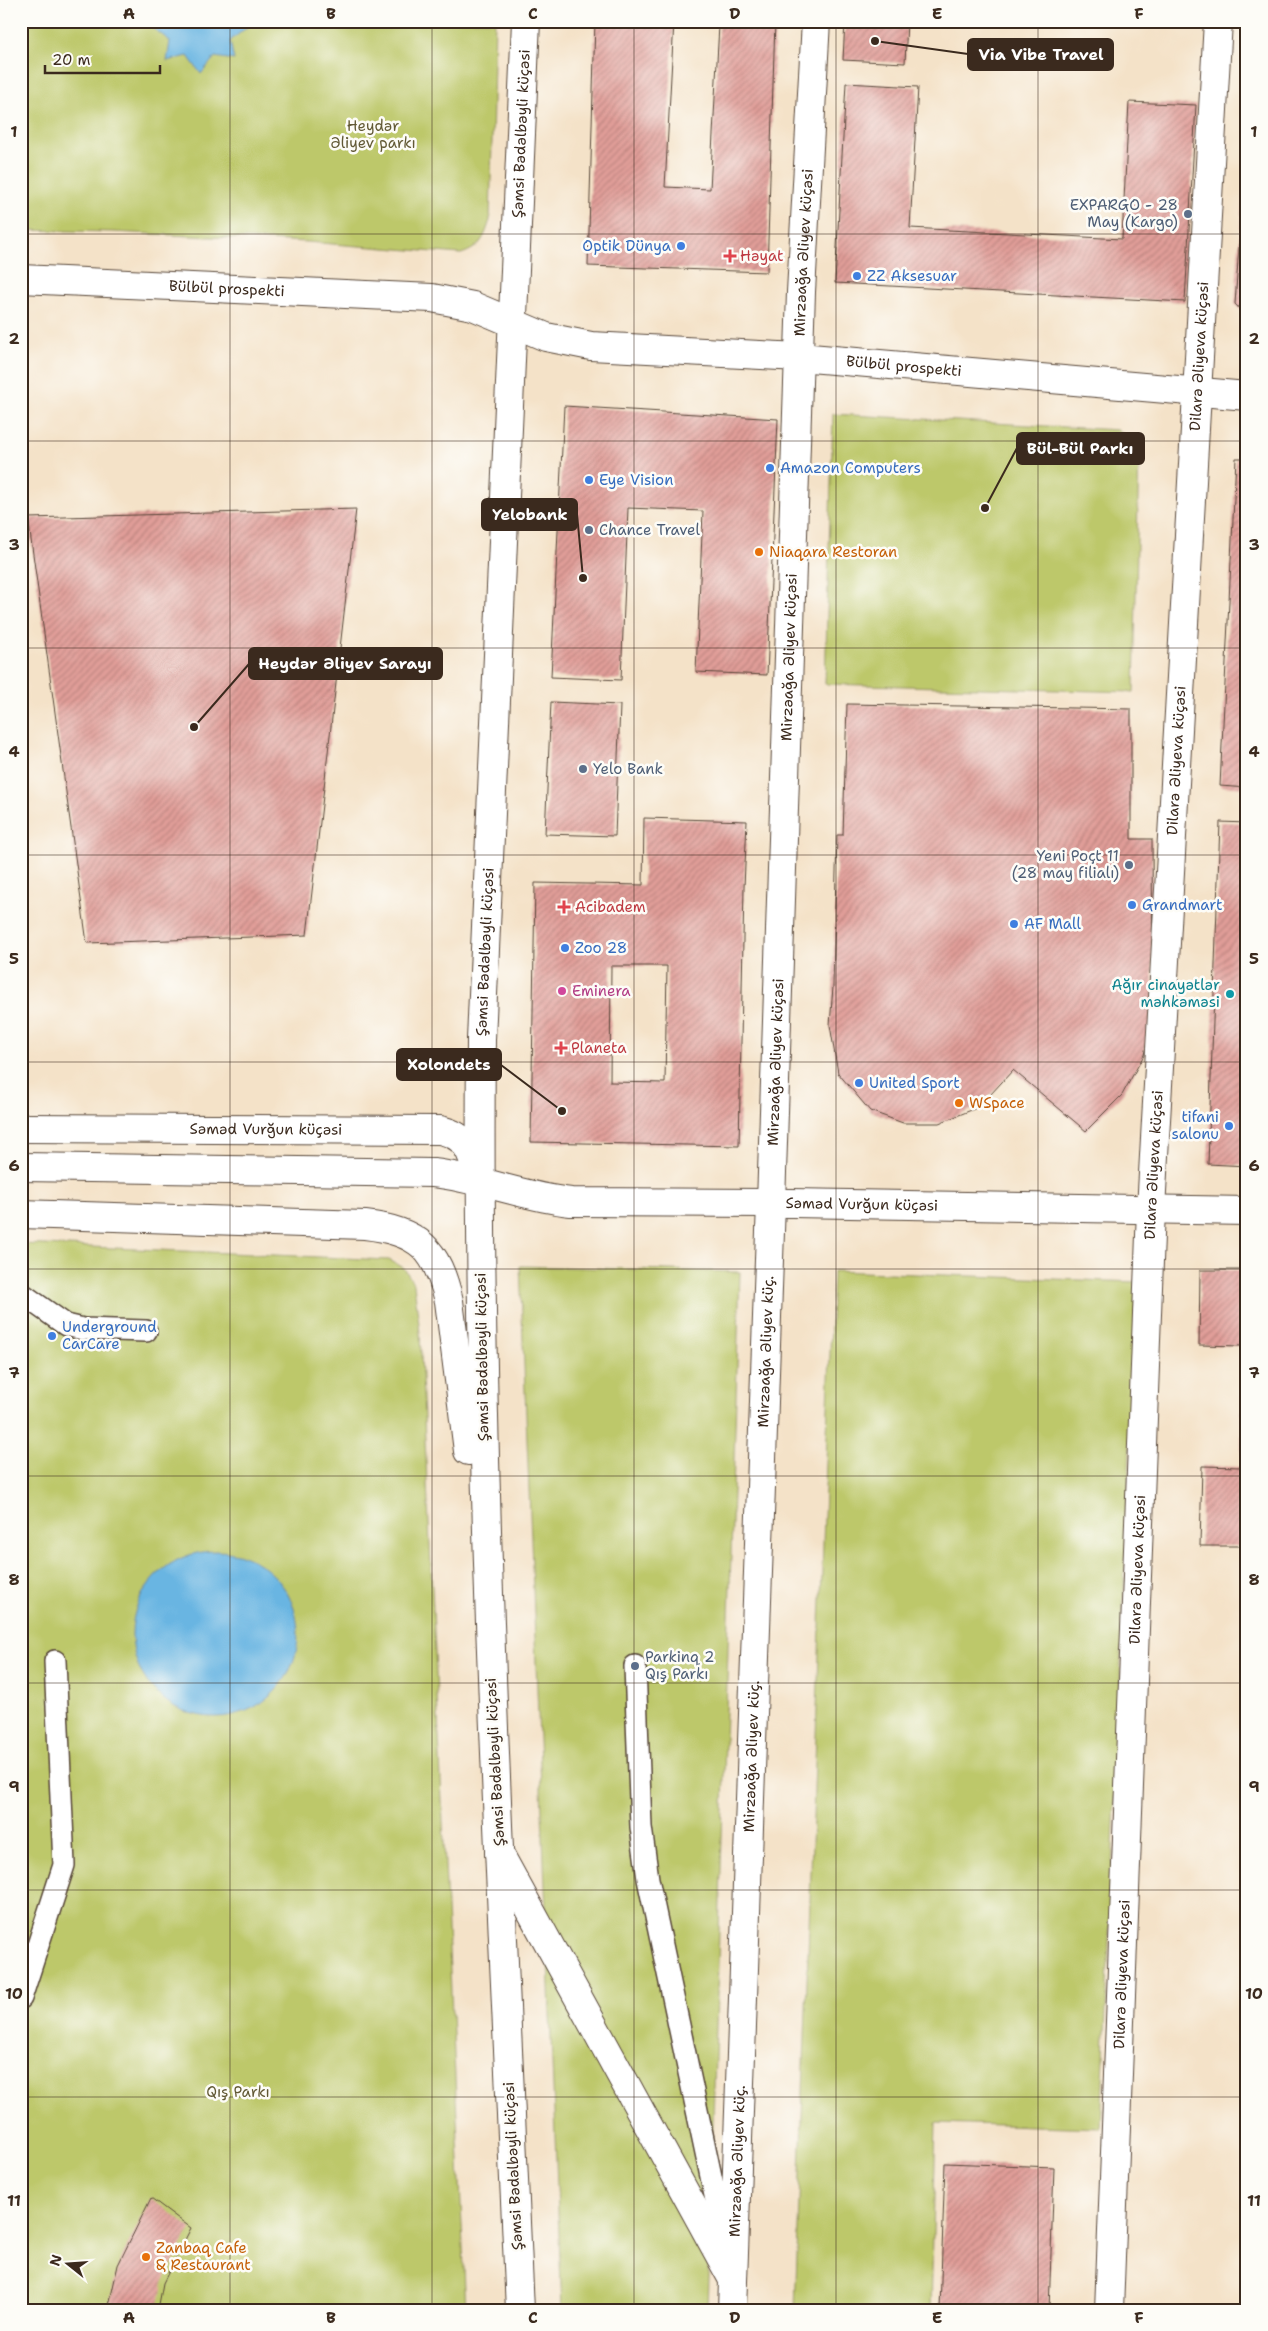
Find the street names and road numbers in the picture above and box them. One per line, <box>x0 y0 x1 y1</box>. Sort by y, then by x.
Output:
street label: Şəmsi Bədəlbəyli küçəsi <box>507 49 535 218</box>
street label: Mirzəağa Əliyev küçəsi <box>790 168 818 337</box>
street label: Bülbül prospekti <box>168 276 285 301</box>
street label: Dilarə Əliyeva küçəsi <box>1185 281 1213 431</box>
street label: Bülbül prospekti <box>845 351 963 381</box>
street label: Mirzəağa Əliyev küçəsi <box>776 573 802 741</box>
street label: Dilarə Əliyeva küçəsi <box>1162 685 1190 836</box>
street label: Şəmsi Bədəlbəyli küçəsi <box>471 867 499 1037</box>
street label: Mirzəağa Əliyev küçəsi <box>763 978 788 1146</box>
street label: Dilarə Əliyeva küçəsi <box>1140 1090 1168 1240</box>
street label: Səməd Vurğun küçəsi <box>190 1119 342 1140</box>
street label: Səməd Vurğun küçəsi <box>785 1193 938 1216</box>
street label: Şəmsi Bədəlbəyli küçəsi <box>471 1272 493 1442</box>
street label: Mirzəağa Əliyev küç. <box>753 1275 778 1428</box>
street label: Dilarə Əliyeva küçəsi <box>1124 1494 1150 1645</box>
street label: Şəmsi Bədəlbəyli küçəsi <box>481 1677 509 1847</box>
street label: Mirzəağa Əliyev küç. <box>739 1680 764 1833</box>
street label: Dilarə Əliyeva küçəsi <box>1109 1899 1135 2049</box>
street label: Şəmsi Bədəlbəyli küçəsi <box>499 2081 527 2251</box>
street label: Mirzəağa Əliyev küç. <box>725 2085 750 2237</box>

